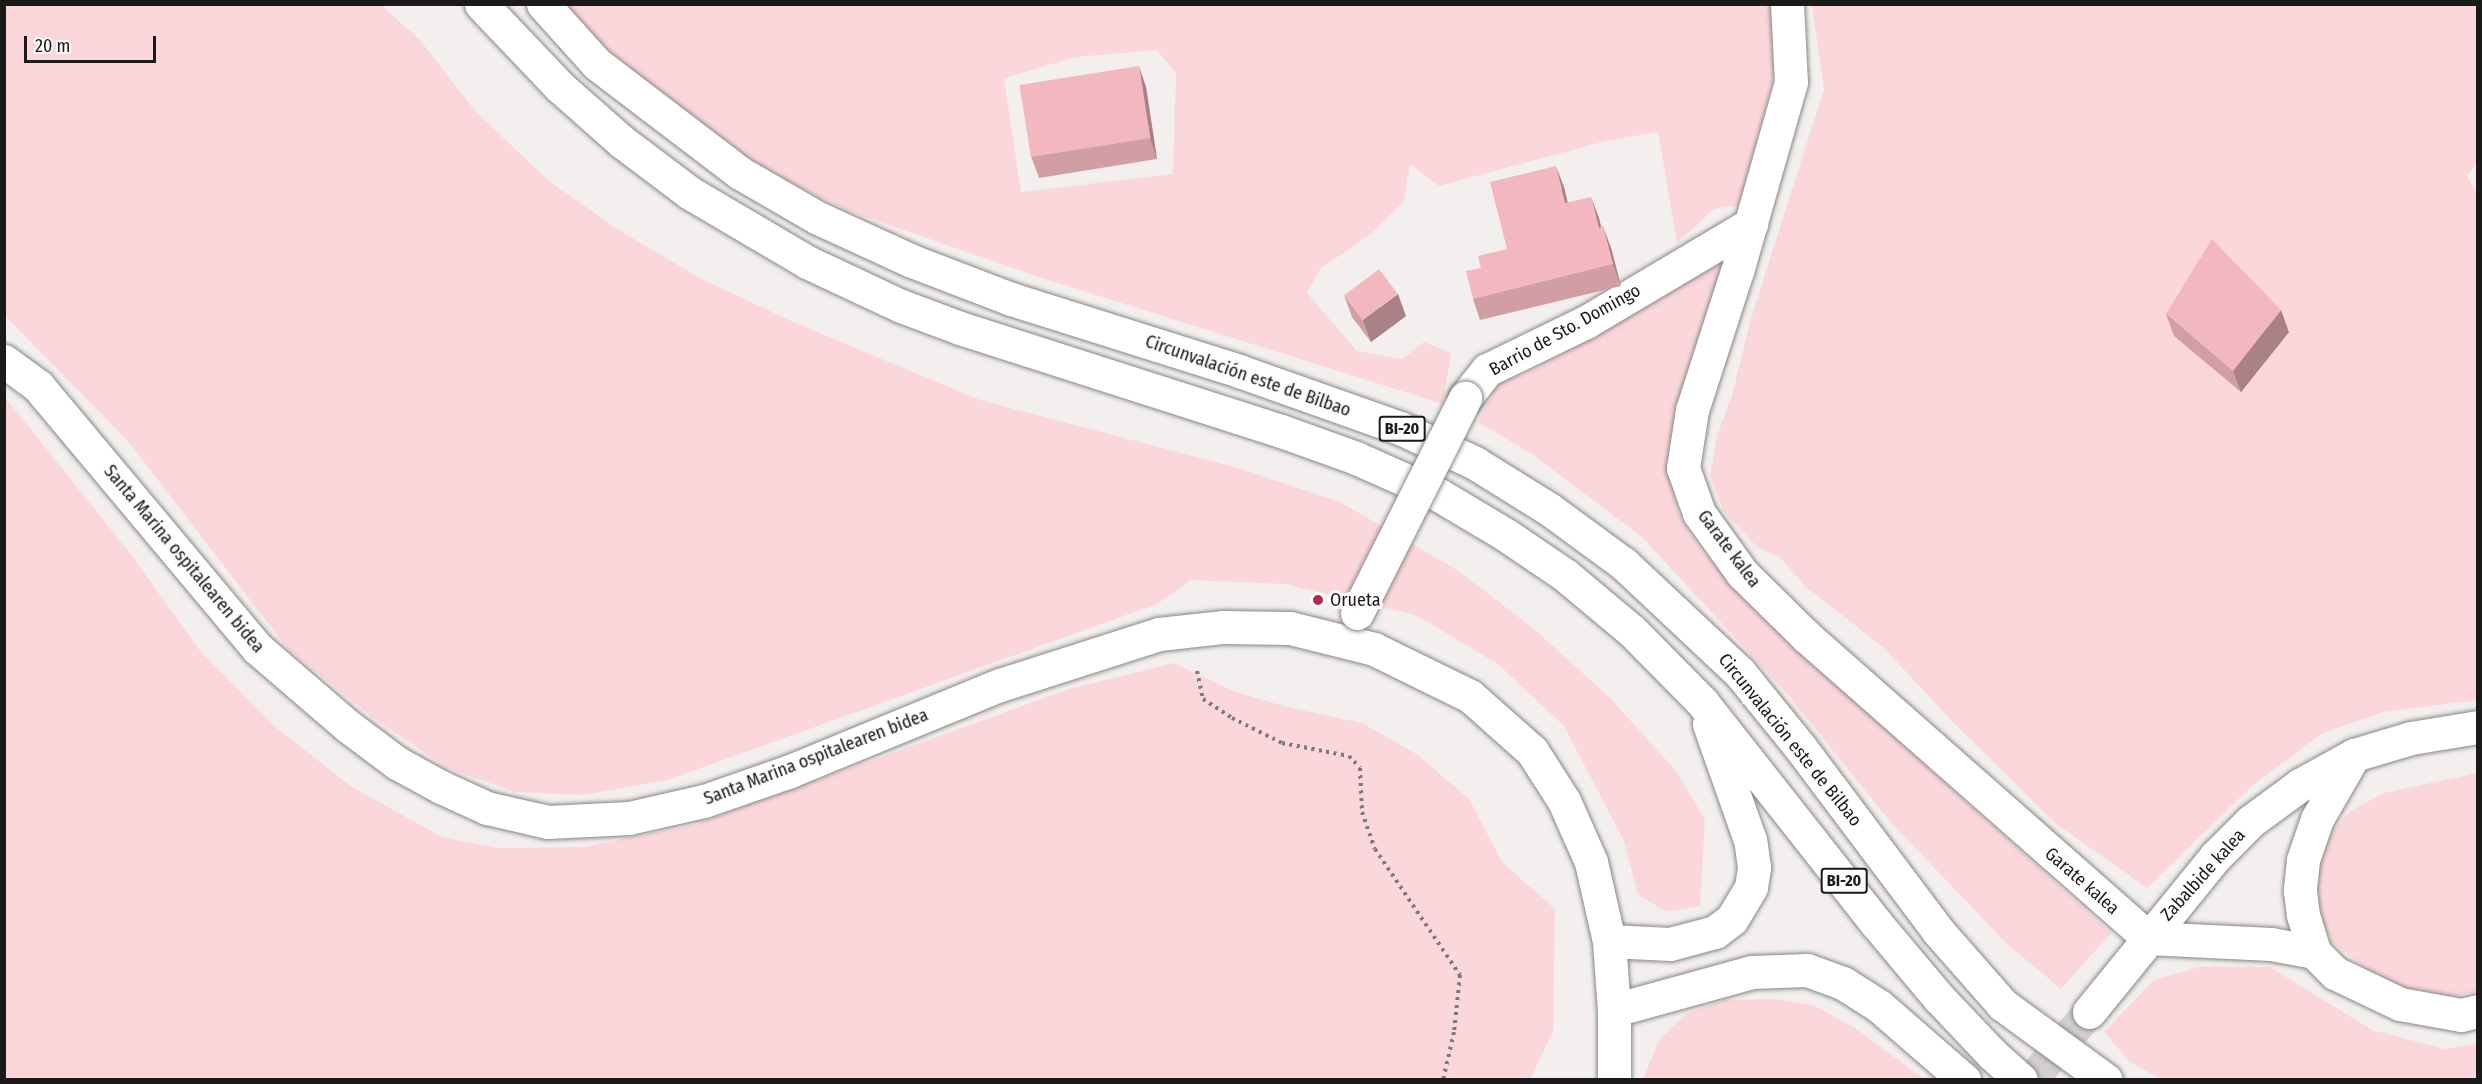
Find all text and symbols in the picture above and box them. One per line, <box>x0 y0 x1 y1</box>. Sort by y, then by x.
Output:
scale bar <box>27 24 159 62</box>
text: 20 m <box>35 35 70 57</box>
street label: Barrio de Sto. Domingo <box>1486 279 1644 381</box>
street label: Circunvalación este de Bilbao <box>1142 331 1354 421</box>
road number: BI-20 <box>1378 416 1426 442</box>
street label: Santa Marina ospitalearen bidea <box>99 461 269 657</box>
street label: Garate kalea <box>1693 506 1765 592</box>
place label: Orueta <box>1330 589 1380 611</box>
marker: Orueta <box>1311 593 1325 607</box>
street label: Circunvalación este de Bilbao <box>1714 649 1866 831</box>
street label: Santa Marina ospitalearen bidea <box>701 704 931 810</box>
street label: Zabalbide kalea <box>2156 825 2250 925</box>
street label: Garate kalea <box>2040 843 2124 919</box>
road number: BI-20 <box>1820 868 1868 894</box>

